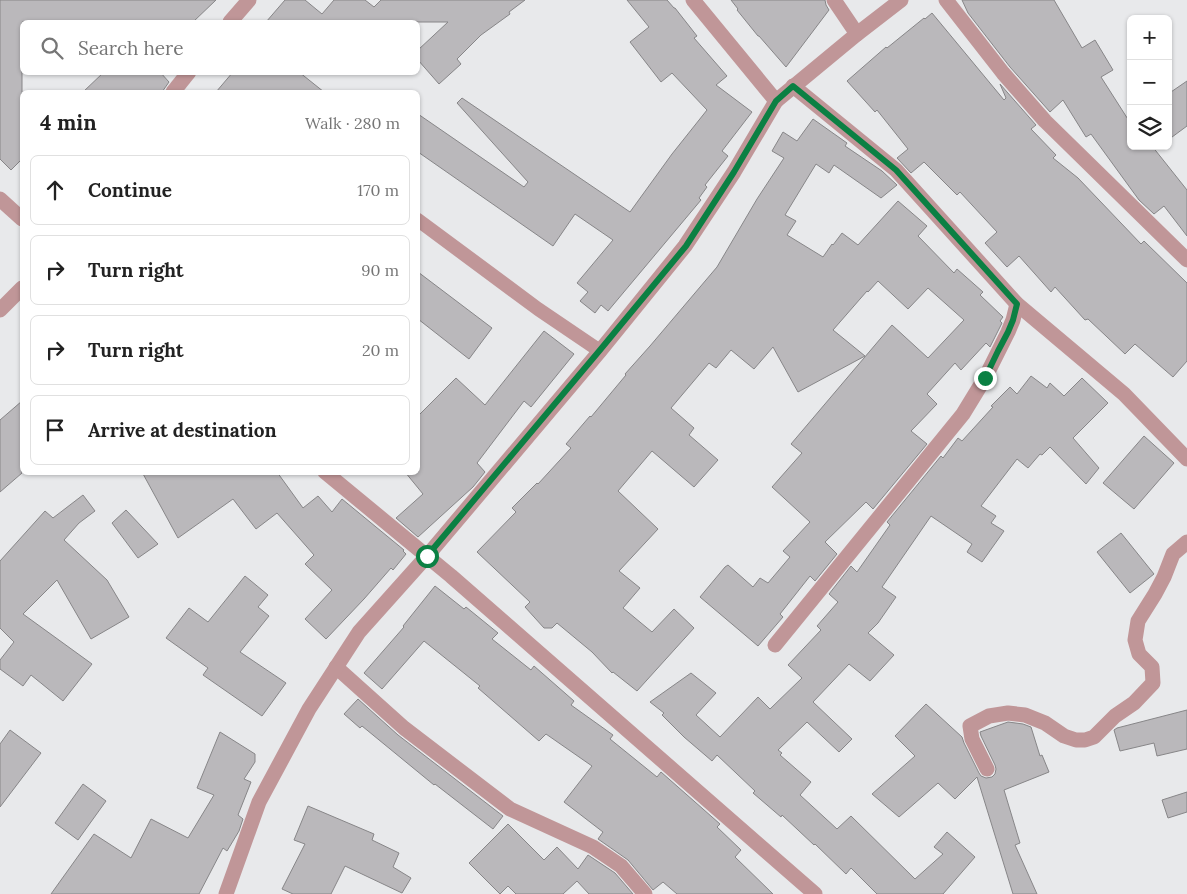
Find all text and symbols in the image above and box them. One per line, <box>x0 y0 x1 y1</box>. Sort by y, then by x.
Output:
map controls <box>1127 15 1172 150</box>
button: + <box>1127 15 1172 60</box>
search box <box>20 20 420 75</box>
icon: search <box>38 34 66 62</box>
text: Search here <box>78 36 184 60</box>
button: − <box>1127 60 1172 105</box>
button: layers <box>1127 105 1172 150</box>
text: 4 min <box>40 109 97 136</box>
text: Walk · 280 m <box>305 113 400 133</box>
icon: ahead <box>41 176 69 204</box>
text: Continue <box>88 178 172 202</box>
text: 170 m <box>357 180 399 200</box>
icon: right <box>41 256 69 284</box>
text: Turn right <box>88 258 184 282</box>
text: 90 m <box>361 260 399 280</box>
icon: right <box>41 336 69 364</box>
text: Turn right <box>88 338 184 362</box>
text: 20 m <box>362 340 399 360</box>
route end <box>974 367 997 390</box>
icon: arrive <box>41 416 69 444</box>
text: Arrive at destination <box>88 418 277 442</box>
route start <box>416 545 439 568</box>

